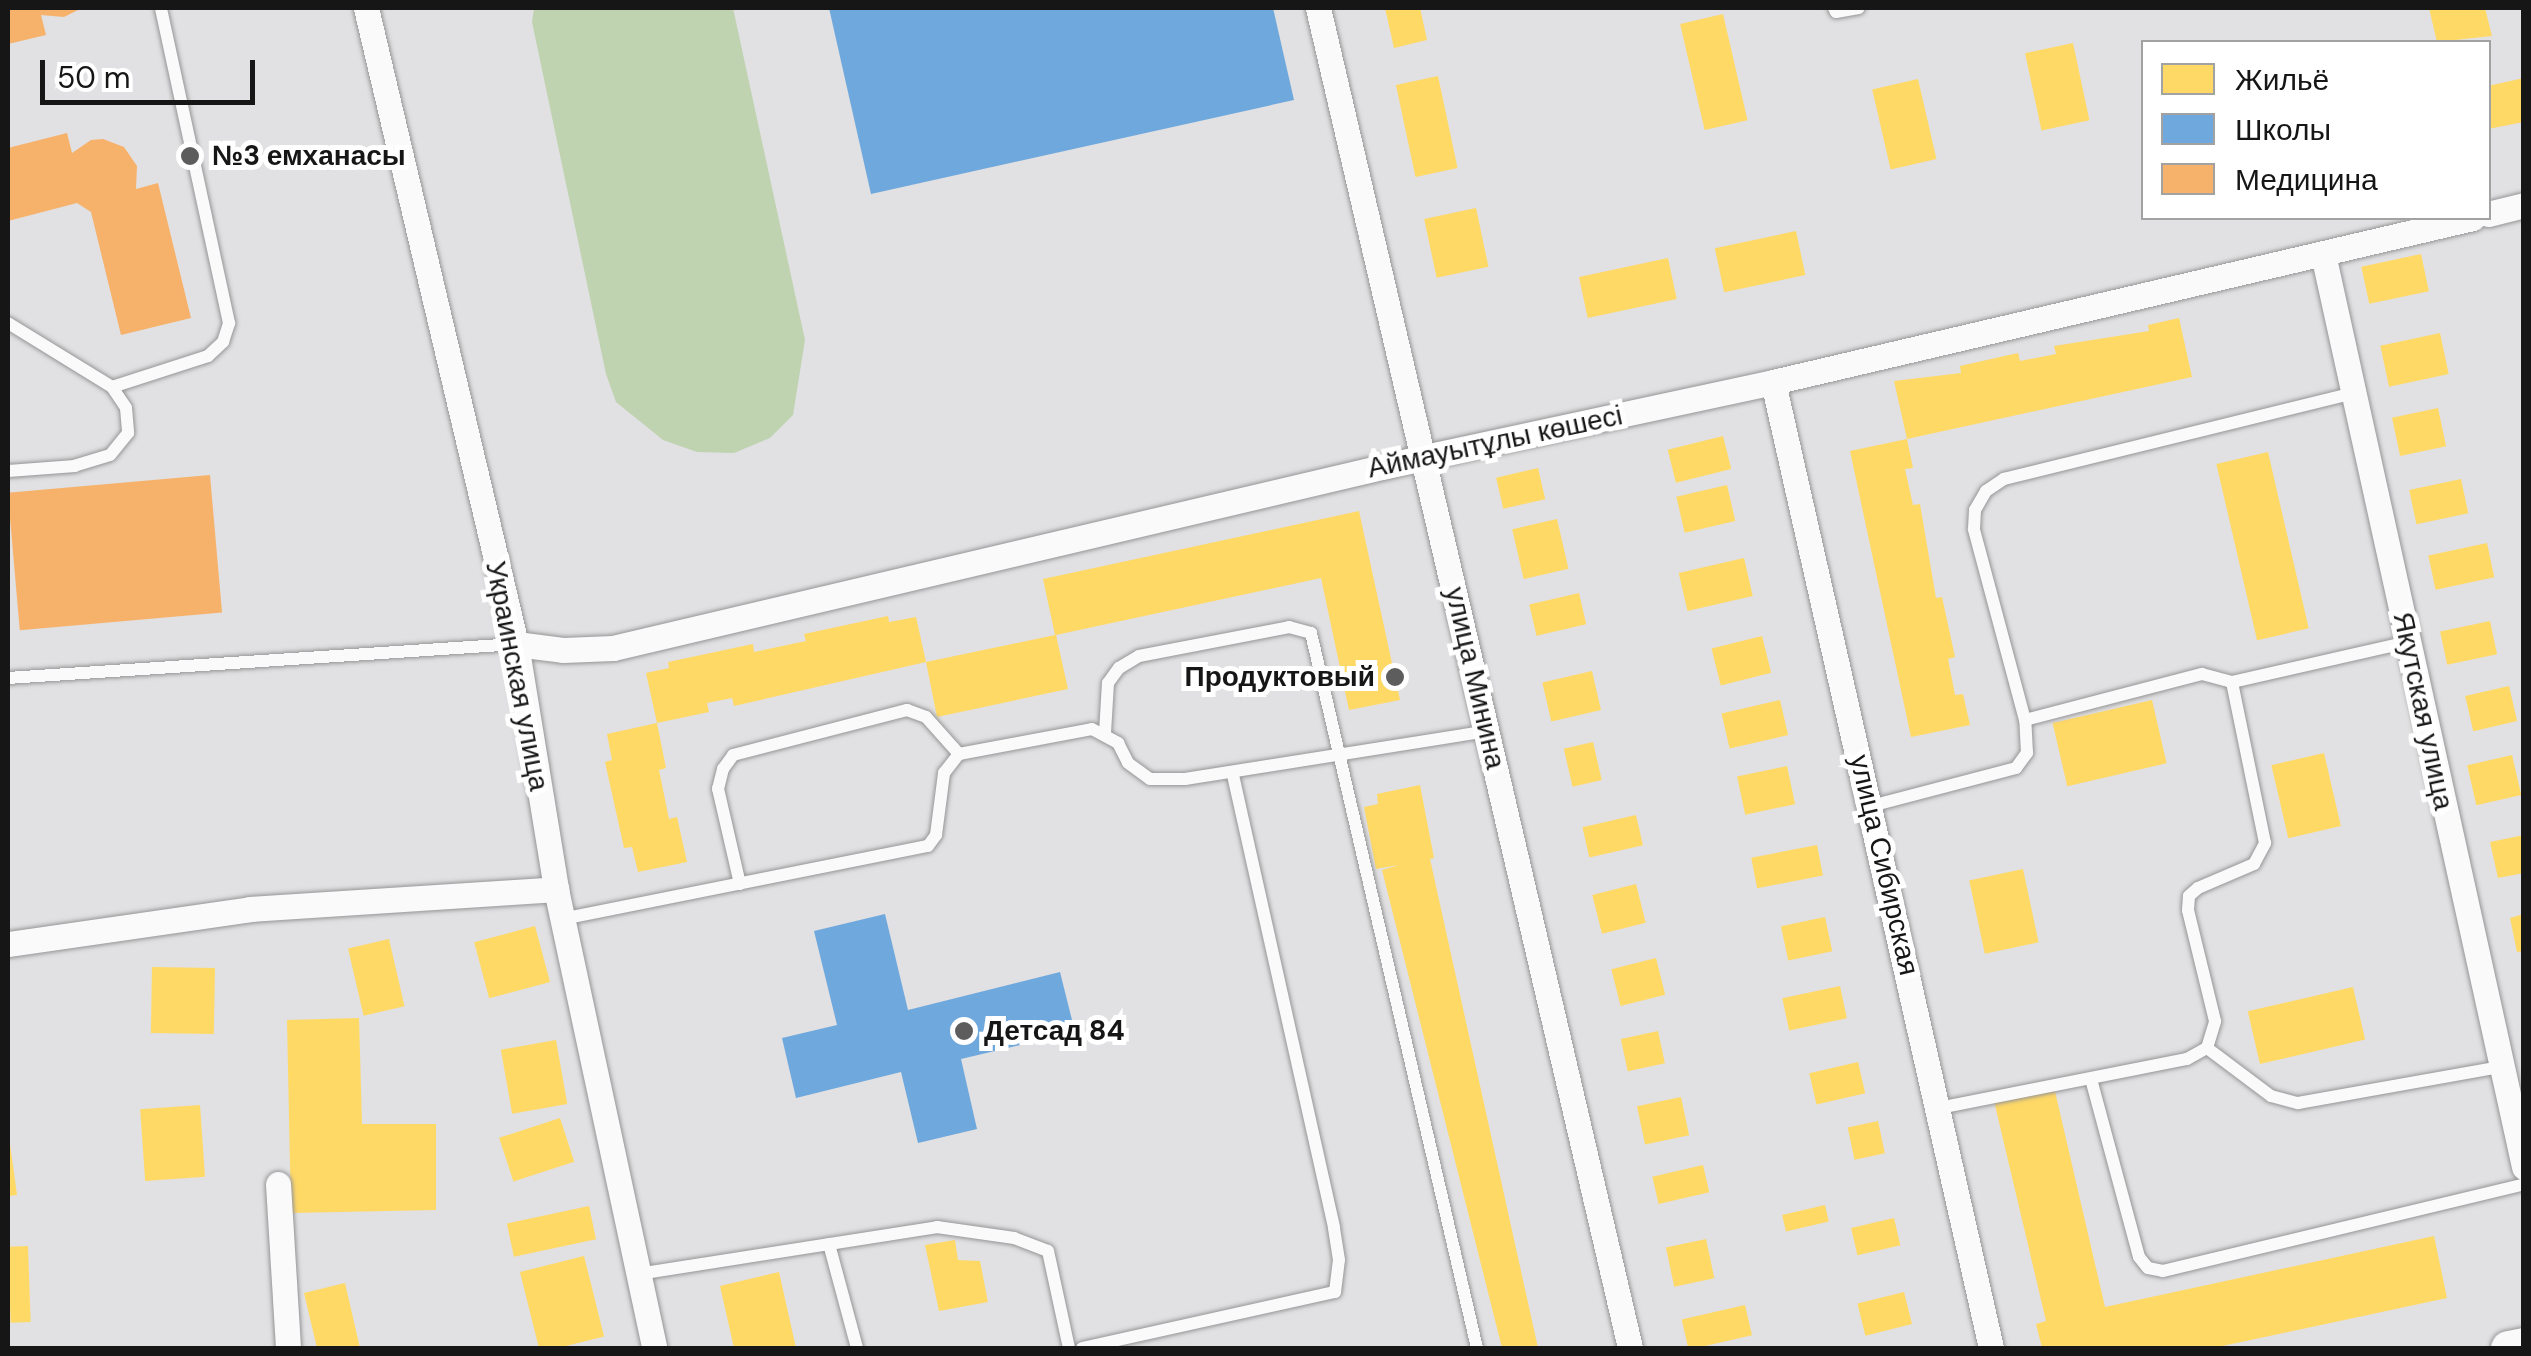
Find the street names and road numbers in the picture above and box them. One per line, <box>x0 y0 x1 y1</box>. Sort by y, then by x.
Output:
street label: Аймауытұлы көшесі <box>1364 399 1626 485</box>
street label: Украинская улица <box>478 558 556 794</box>
street label: улица Минина <box>1438 584 1512 772</box>
street label: Якутская улица <box>2386 609 2460 813</box>
street label: улица Сибирская <box>1842 752 1926 978</box>

